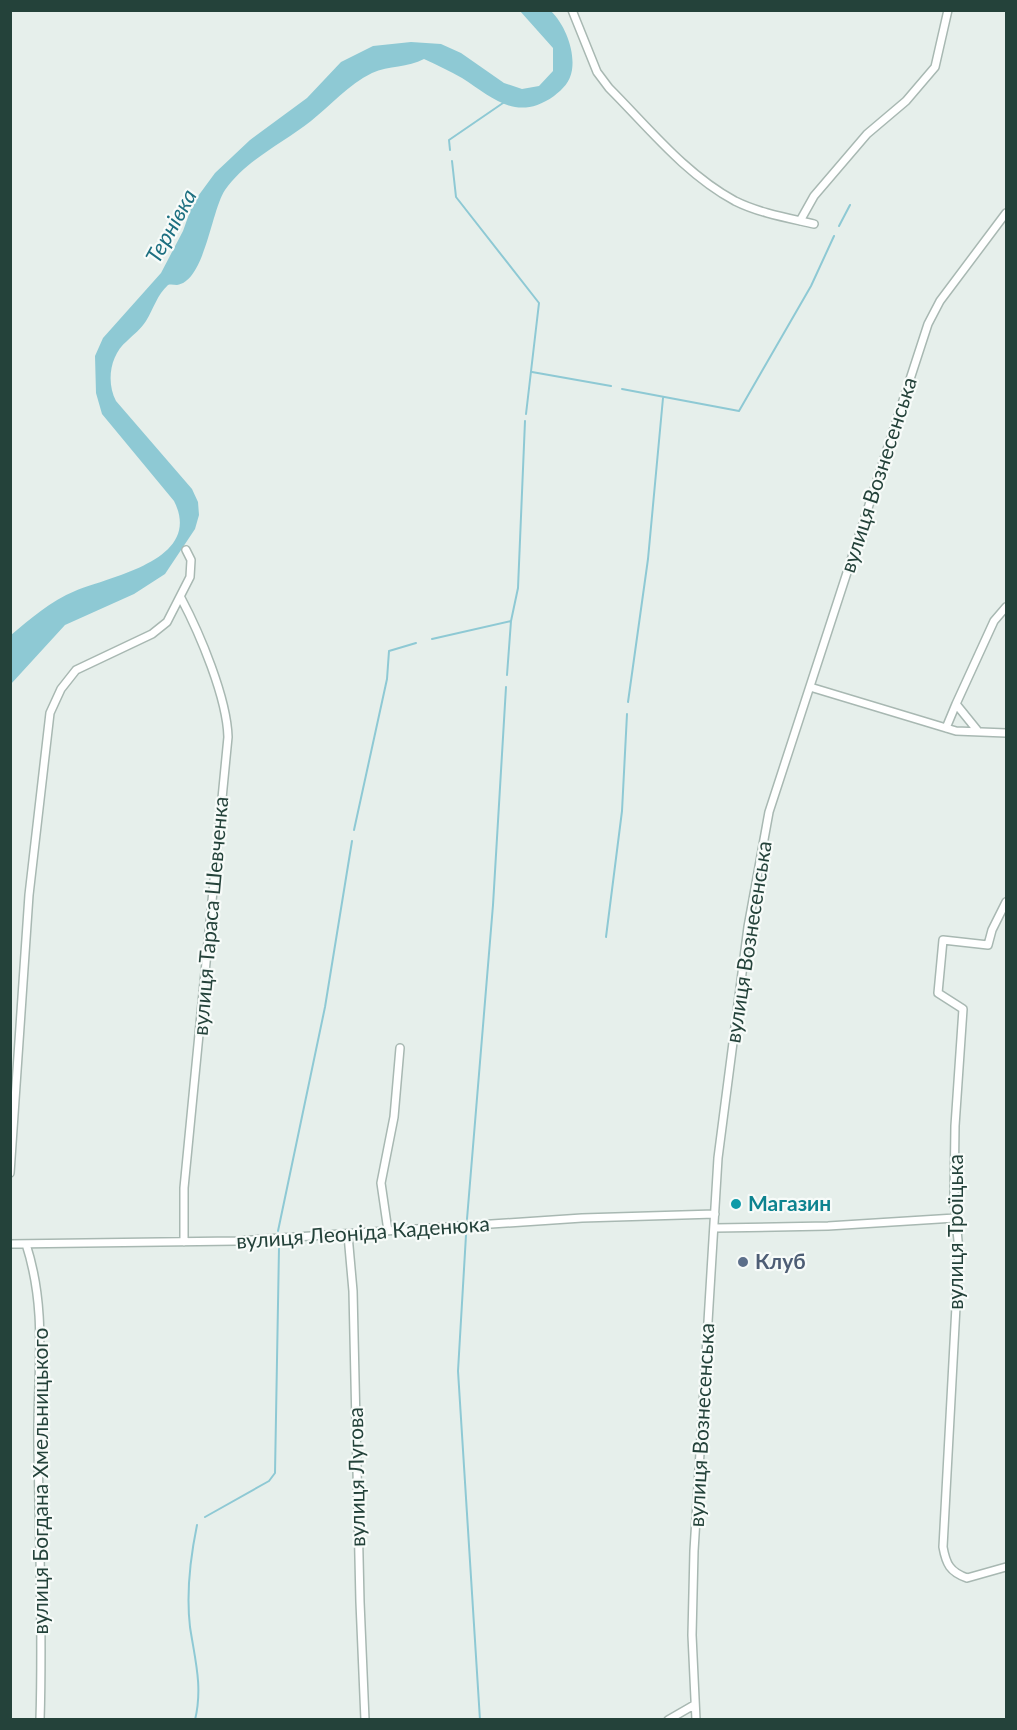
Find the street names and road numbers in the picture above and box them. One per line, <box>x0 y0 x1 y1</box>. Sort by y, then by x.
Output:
street label: вулиця Вознесенська <box>834 373 921 576</box>
street label: вулиця Тараса Шевченка <box>187 795 232 1037</box>
street label: вулиця Вознесенська <box>719 839 776 1045</box>
street label: вулиця Троїцька <box>942 1154 967 1310</box>
street label: вулиця Леоніда Каденюка <box>235 1210 491 1253</box>
street label: вулиця Вознесенська <box>683 1322 718 1528</box>
street label: вулиця Богдана Хмельницького <box>27 1327 52 1634</box>
street label: вулиця Лугова <box>342 1407 369 1547</box>

